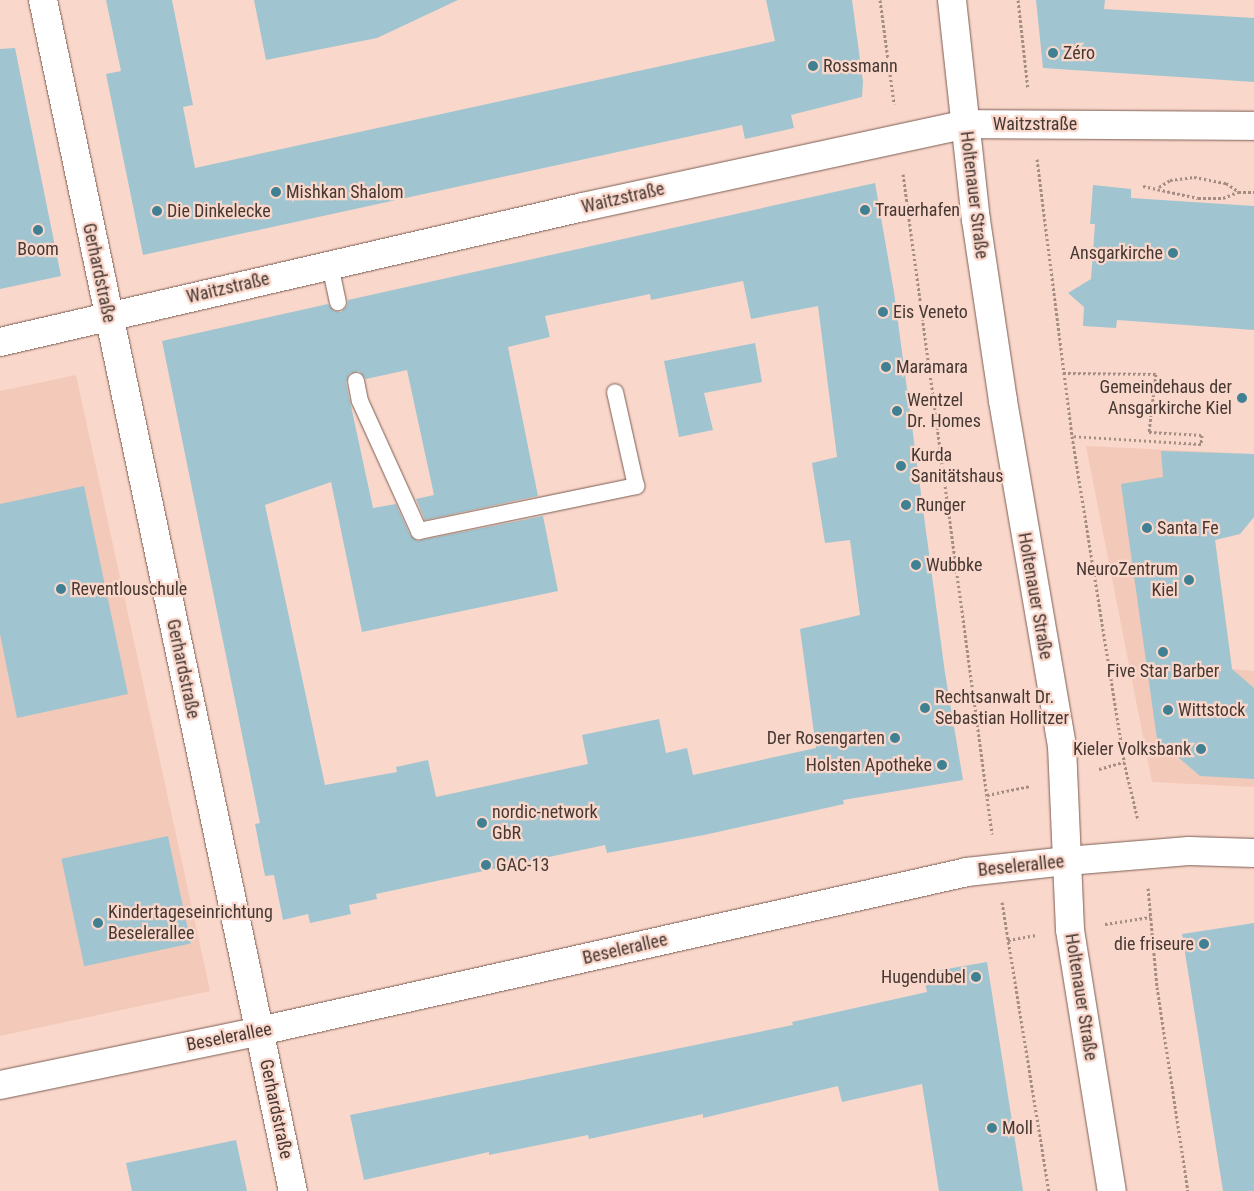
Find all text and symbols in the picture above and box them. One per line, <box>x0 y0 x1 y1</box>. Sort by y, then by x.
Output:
place label: Zéro <box>1063 42 1095 64</box>
marker: Zéro <box>1047 47 1059 59</box>
place label: Rossmann <box>823 55 898 77</box>
marker: Rossmann <box>807 60 819 72</box>
street label: Waitzstraße <box>993 113 1077 135</box>
street label: Holtenauer Straße <box>955 130 993 260</box>
street label: Waitzstraße <box>579 178 667 218</box>
place label: Mishkan Shalom <box>286 181 404 203</box>
marker: Mishkan Shalom <box>270 186 282 198</box>
place label: Trauerhafen <box>875 199 960 221</box>
place label: Die Dinkelecke <box>167 200 271 222</box>
marker: Trauerhafen <box>859 204 871 216</box>
marker: Die Dinkelecke <box>151 205 163 217</box>
street label: Gerhardstraße <box>78 221 120 325</box>
marker: Boom <box>32 224 44 236</box>
place label: Boom <box>17 238 59 260</box>
place label: Ansgarkirche <box>1070 242 1163 264</box>
marker: Ansgarkirche <box>1167 247 1179 259</box>
street label: Waitzstraße <box>184 268 272 308</box>
place label: Eis Veneto <box>893 301 968 323</box>
marker: Eis Veneto <box>877 306 889 318</box>
place label: Maramara <box>896 356 968 378</box>
marker: Maramara <box>880 361 892 373</box>
place label: Gemeindehaus der Ansgarkirche Kiel <box>1100 377 1232 419</box>
place label: Wentzel Dr. Homes <box>907 390 981 432</box>
marker: Gemeindehaus der Ansgarkirche Kiel <box>1236 392 1248 404</box>
marker: Wentzel Dr. Homes <box>891 405 903 417</box>
place label: Kurda Sanitätshaus <box>911 445 1004 488</box>
marker: Kurda Sanitätshaus <box>895 460 907 472</box>
place label: Runger <box>916 494 966 516</box>
marker: Runger <box>900 499 912 511</box>
place label: Santa Fe <box>1157 517 1219 539</box>
marker: Santa Fe <box>1141 522 1153 534</box>
street label: Holtenauer Straße <box>1013 531 1057 661</box>
place label: Wubbke <box>926 554 982 576</box>
marker: Wubbke <box>910 559 922 571</box>
place label: NeuroZentrum Kiel <box>1076 559 1178 602</box>
marker: NeuroZentrum Kiel <box>1182 573 1196 587</box>
place label: Reventlouschule <box>71 578 187 600</box>
marker: Reventlouschule <box>55 583 67 595</box>
street label: Gerhardstraße <box>162 617 204 721</box>
marker: Five Star Barber <box>1157 646 1169 658</box>
place label: Five Star Barber <box>1107 660 1219 682</box>
place label: Rechtsanwalt Dr. Sebastian Hollitzer <box>935 687 1069 730</box>
place label: Wittstock <box>1178 699 1245 721</box>
marker: Rechtsanwalt Dr. Sebastian Hollitzer <box>919 702 931 714</box>
marker: Wittstock <box>1162 704 1174 716</box>
place label: Der Rosengarten <box>767 727 885 749</box>
marker: Der Rosengarten <box>889 732 901 744</box>
place label: Kieler Volksbank <box>1073 738 1191 760</box>
marker: Kieler Volksbank <box>1195 743 1207 755</box>
place label: Holsten Apotheke <box>806 754 932 776</box>
marker: Holsten Apotheke <box>936 759 948 771</box>
place label: nordic-network GbR <box>492 802 598 844</box>
marker: nordic-network GbR <box>476 817 488 829</box>
street label: Beselerallee <box>977 851 1065 881</box>
place label: GAC-13 <box>496 854 549 876</box>
marker: GAC-13 <box>480 859 492 871</box>
place label: Kindertageseinrichtung Beselerallee <box>108 902 273 944</box>
marker: Kindertageseinrichtung Beselerallee <box>92 917 104 929</box>
street label: Beselerallee <box>580 929 670 969</box>
street label: Holtenauer Straße <box>1060 932 1102 1062</box>
place label: die friseure <box>1114 933 1194 955</box>
marker: die friseure <box>1198 938 1210 950</box>
place label: Hugendubel <box>881 966 966 988</box>
marker: Hugendubel <box>970 971 982 983</box>
street label: Beselerallee <box>185 1018 273 1056</box>
street label: Gerhardstraße <box>255 1057 297 1161</box>
place label: Moll <box>1002 1117 1033 1139</box>
marker: Moll <box>986 1122 998 1134</box>

